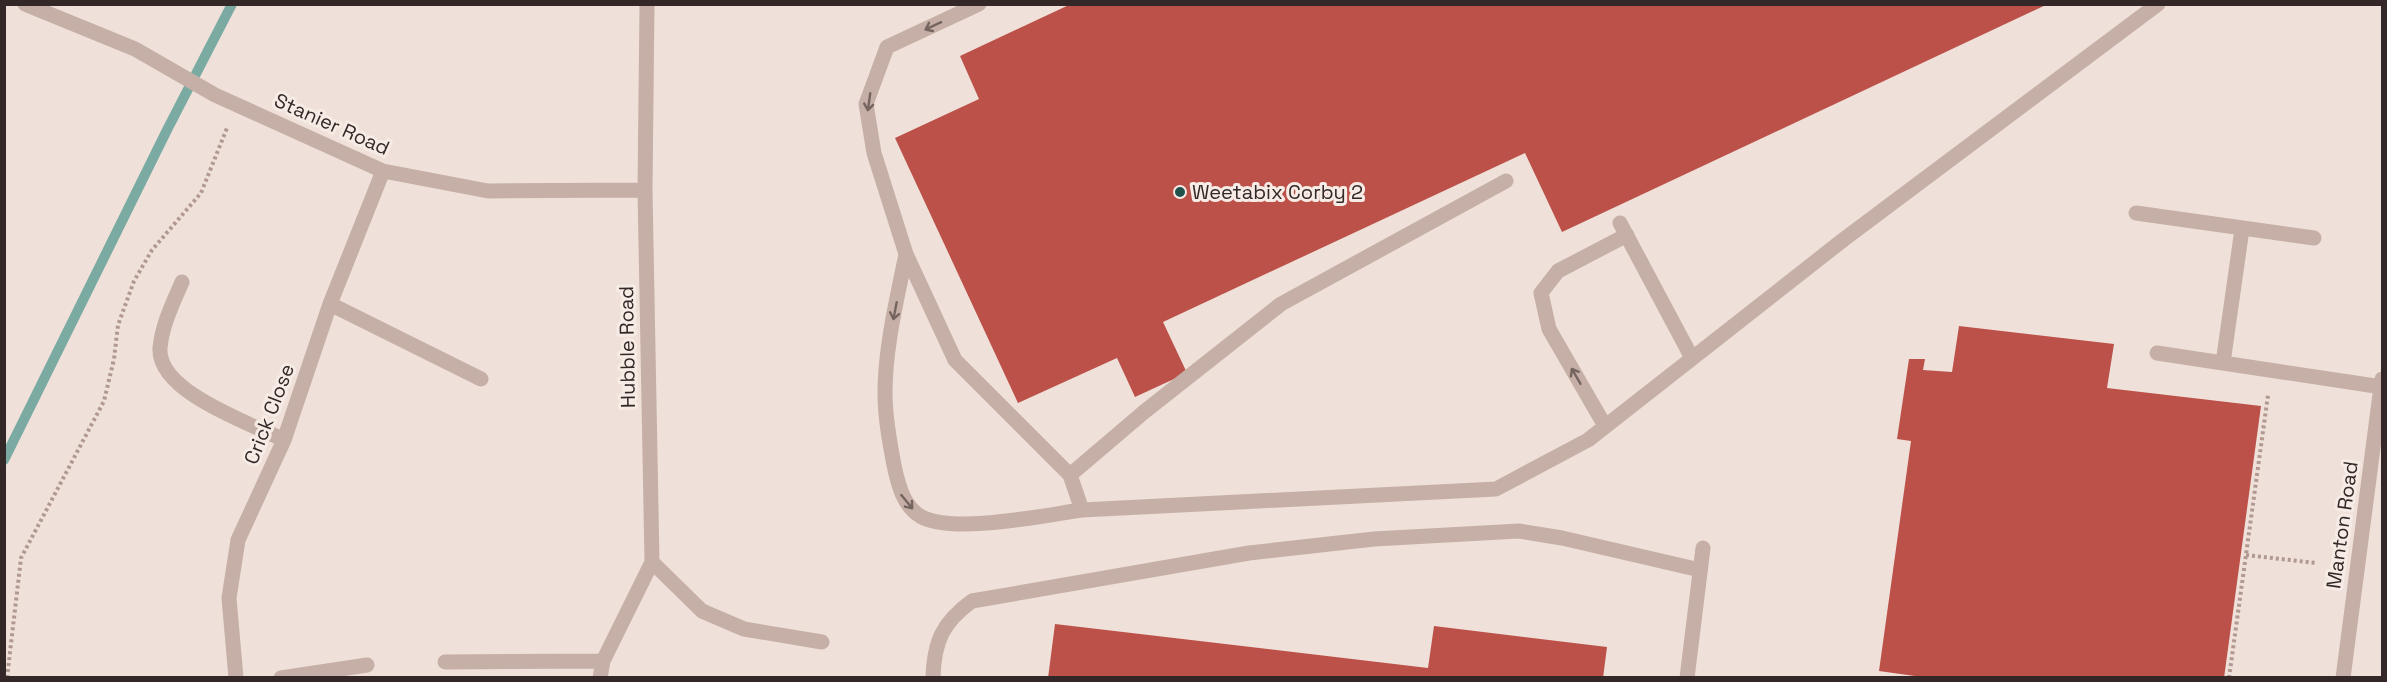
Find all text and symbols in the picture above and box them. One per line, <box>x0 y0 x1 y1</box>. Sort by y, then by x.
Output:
one-way arrow <box>924 20 942 32</box>
street label: Stanier Road <box>270 87 394 161</box>
one-way arrow <box>863 92 874 111</box>
place label: Weetabix Corby 2 <box>1192 179 1363 205</box>
marker: Weetabix Corby 2 <box>1173 185 1187 199</box>
street label: Hubble Road <box>613 286 641 408</box>
one-way arrow <box>889 301 900 320</box>
street label: Crick Close <box>238 360 300 468</box>
one-way arrow <box>1569 368 1581 385</box>
street label: Manton Road <box>2320 460 2364 590</box>
one-way arrow <box>901 493 914 509</box>

